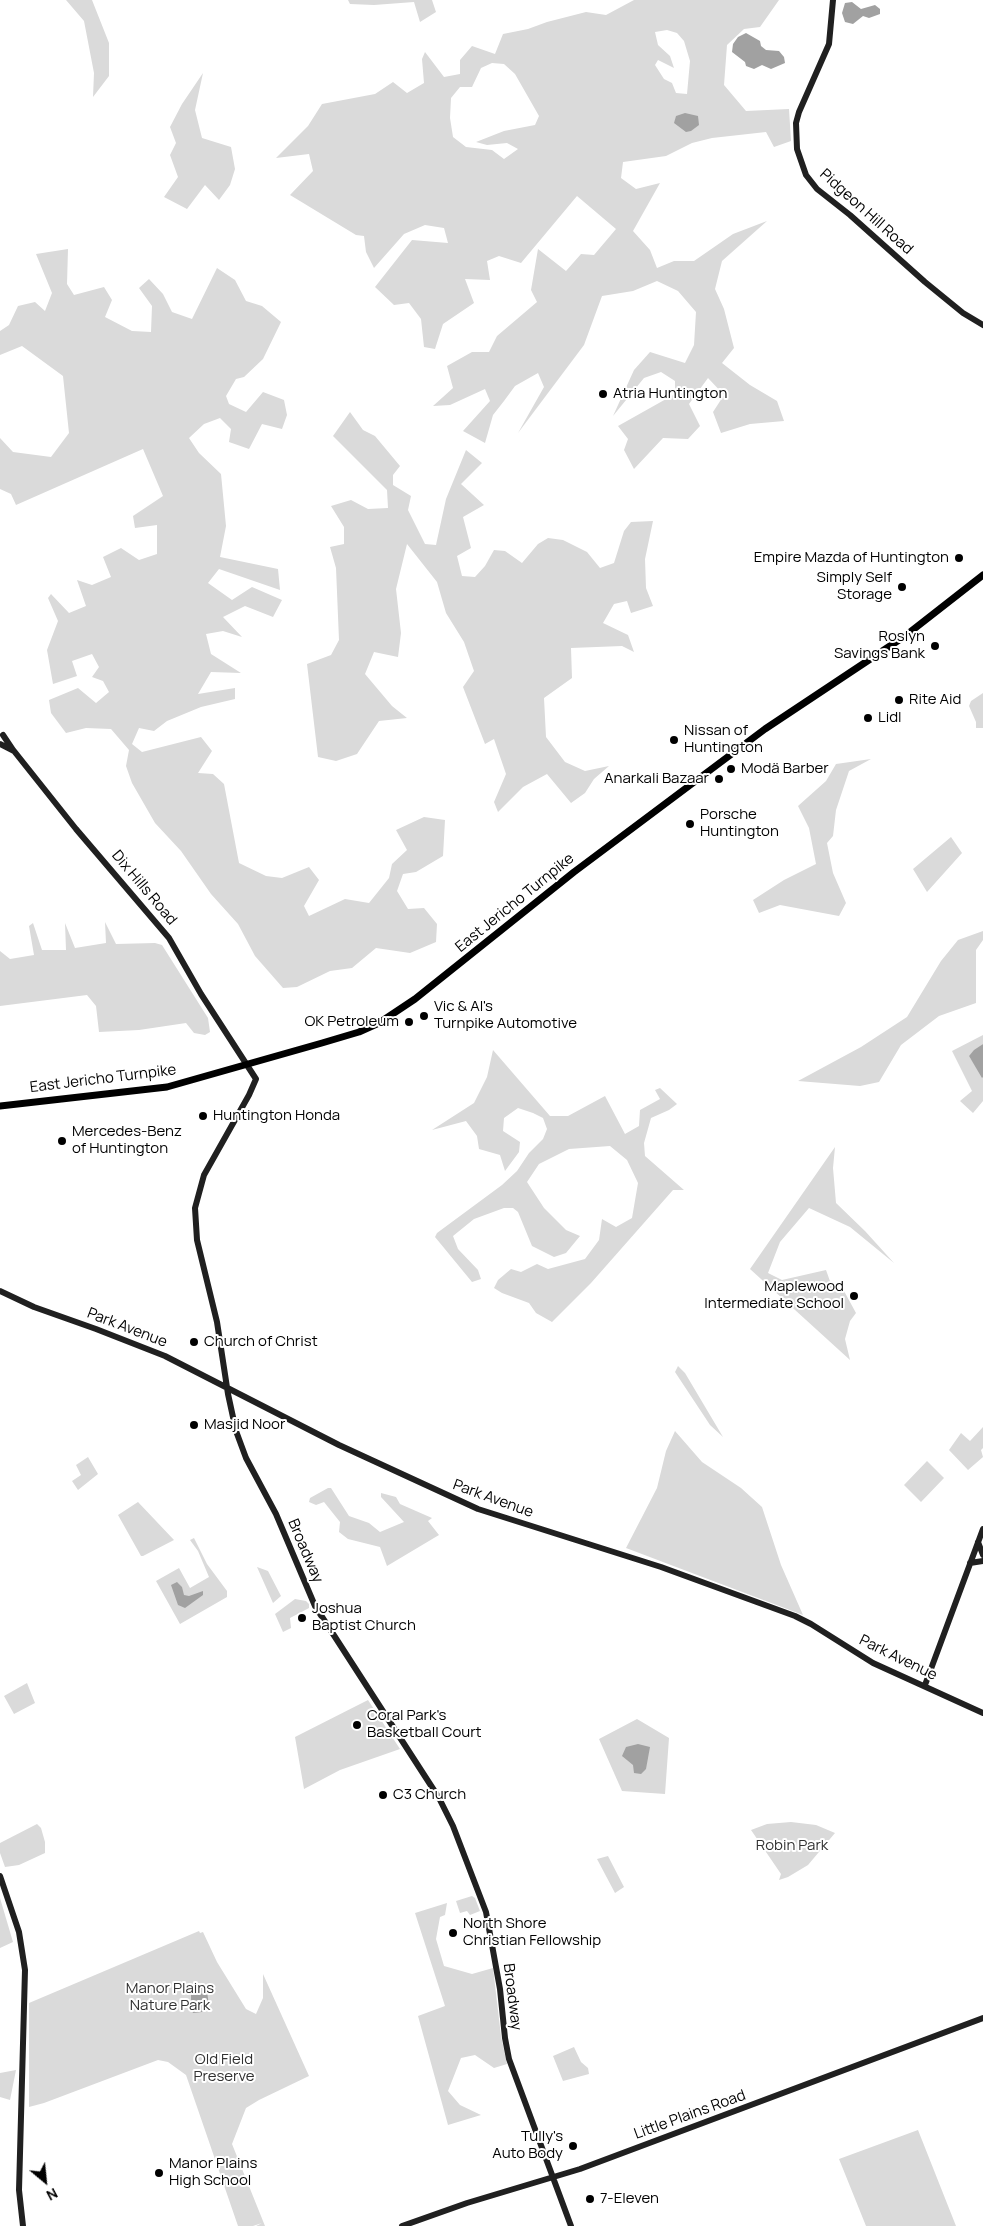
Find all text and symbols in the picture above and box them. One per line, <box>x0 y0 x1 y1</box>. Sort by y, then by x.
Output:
street label: Pidgeon Hill Road <box>816 165 916 259</box>
place label: Atria Huntington <box>613 385 727 403</box>
marker: Atria Huntington <box>597 388 609 400</box>
place label: Empire Mazda of Huntington <box>754 549 949 567</box>
marker: Empire Mazda of Huntington <box>953 552 965 564</box>
place label: Simply Self Storage <box>816 569 892 604</box>
marker: Simply Self Storage <box>896 581 908 593</box>
place label: Roslyn Savings Bank <box>834 628 925 663</box>
marker: Roslyn Savings Bank <box>929 640 941 652</box>
place label: Rite Aid <box>909 691 961 709</box>
marker: Rite Aid <box>893 694 905 706</box>
place label: Lidl <box>878 709 902 727</box>
marker: Lidl <box>862 712 874 724</box>
place label: Nissan of Huntington <box>684 722 763 757</box>
marker: Nissan of Huntington <box>668 734 680 746</box>
place label: Modä Barber <box>741 760 829 778</box>
marker: Modä Barber <box>725 763 737 775</box>
place label: Anarkali Bazaar <box>604 770 709 788</box>
marker: Anarkali Bazaar <box>713 773 725 785</box>
place label: Porsche Huntington <box>700 806 779 841</box>
marker: Porsche Huntington <box>684 818 696 830</box>
street label: Dix Hills Road <box>108 847 180 929</box>
street label: East Jericho Turnpike <box>452 850 578 956</box>
place label: Vic & Al's Turnpike Automotive <box>434 998 577 1033</box>
marker: Vic & Al's Turnpike Automotive <box>418 1010 430 1022</box>
place label: OK Petroleum <box>304 1013 399 1031</box>
marker: OK Petroleum <box>403 1016 415 1028</box>
street label: East Jericho Turnpike <box>29 1061 177 1097</box>
place label: Huntington Honda <box>213 1107 340 1125</box>
marker: Huntington Honda <box>197 1110 209 1122</box>
place label: Mercedes-Benz of Huntington <box>72 1123 182 1158</box>
marker: Mercedes-Benz of Huntington <box>56 1135 68 1147</box>
place label: Maplewood Intermediate School <box>704 1278 844 1313</box>
marker: Maplewood Intermediate School <box>848 1290 860 1302</box>
street label: Park Avenue <box>84 1305 170 1351</box>
place label: Church of Christ <box>204 1333 318 1351</box>
marker: Church of Christ <box>188 1336 200 1348</box>
place label: Masjid Noor <box>204 1416 285 1434</box>
marker: Masjid Noor <box>188 1419 200 1431</box>
street label: Park Avenue <box>450 1476 536 1522</box>
street label: Broadway <box>284 1516 326 1586</box>
place label: Joshua Baptist Church <box>312 1600 416 1635</box>
marker: Joshua Baptist Church <box>296 1612 308 1624</box>
street label: Park Avenue <box>856 1631 940 1685</box>
place label: Coral Park's Basketball Court <box>367 1707 482 1742</box>
marker: Coral Park's Basketball Court <box>351 1719 363 1731</box>
place label: C3 Church <box>393 1786 466 1804</box>
marker: C3 Church <box>377 1789 389 1801</box>
park label: Robin Park <box>756 1837 828 1855</box>
place label: North Shore Christian Fellowship <box>463 1915 601 1950</box>
marker: North Shore Christian Fellowship <box>447 1927 459 1939</box>
street label: Broadway <box>499 1962 525 2032</box>
park label: Manor Plains Nature Park <box>126 1980 214 2015</box>
park label: Old Field Preserve <box>193 2051 255 2086</box>
street label: Little Plains Road <box>632 2086 748 2144</box>
place label: Tully's Auto Body <box>492 2128 563 2163</box>
marker: Tully's Auto Body <box>567 2140 579 2152</box>
place label: Manor Plains High School <box>169 2155 257 2190</box>
north arrow <box>20 2156 70 2206</box>
marker: Manor Plains High School <box>153 2167 165 2179</box>
text: N <box>43 2184 61 2205</box>
place label: 7-Eleven <box>600 2190 659 2208</box>
marker: 7-Eleven <box>584 2193 596 2205</box>

